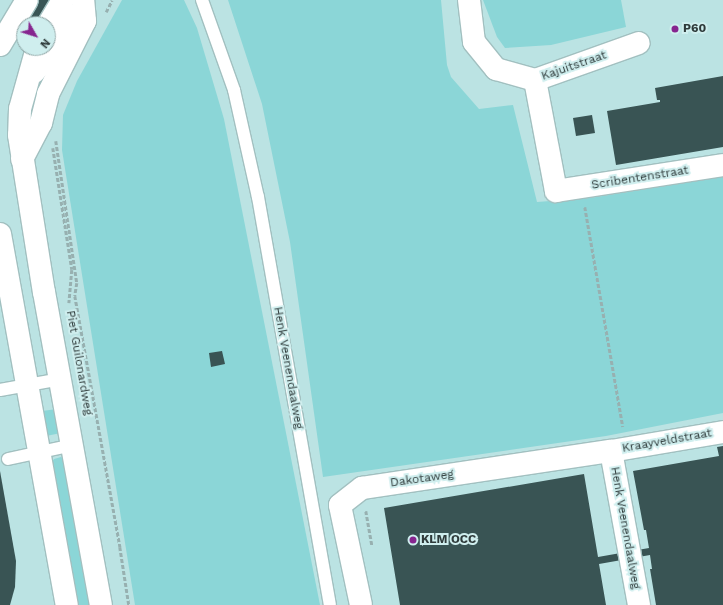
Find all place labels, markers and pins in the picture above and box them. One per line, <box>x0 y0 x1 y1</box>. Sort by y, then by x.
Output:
place label: P60 <box>683 22 706 36</box>
marker: P60 <box>670 24 680 34</box>
place label: KLM OCC <box>421 533 476 547</box>
marker: KLM OCC <box>408 535 418 545</box>

